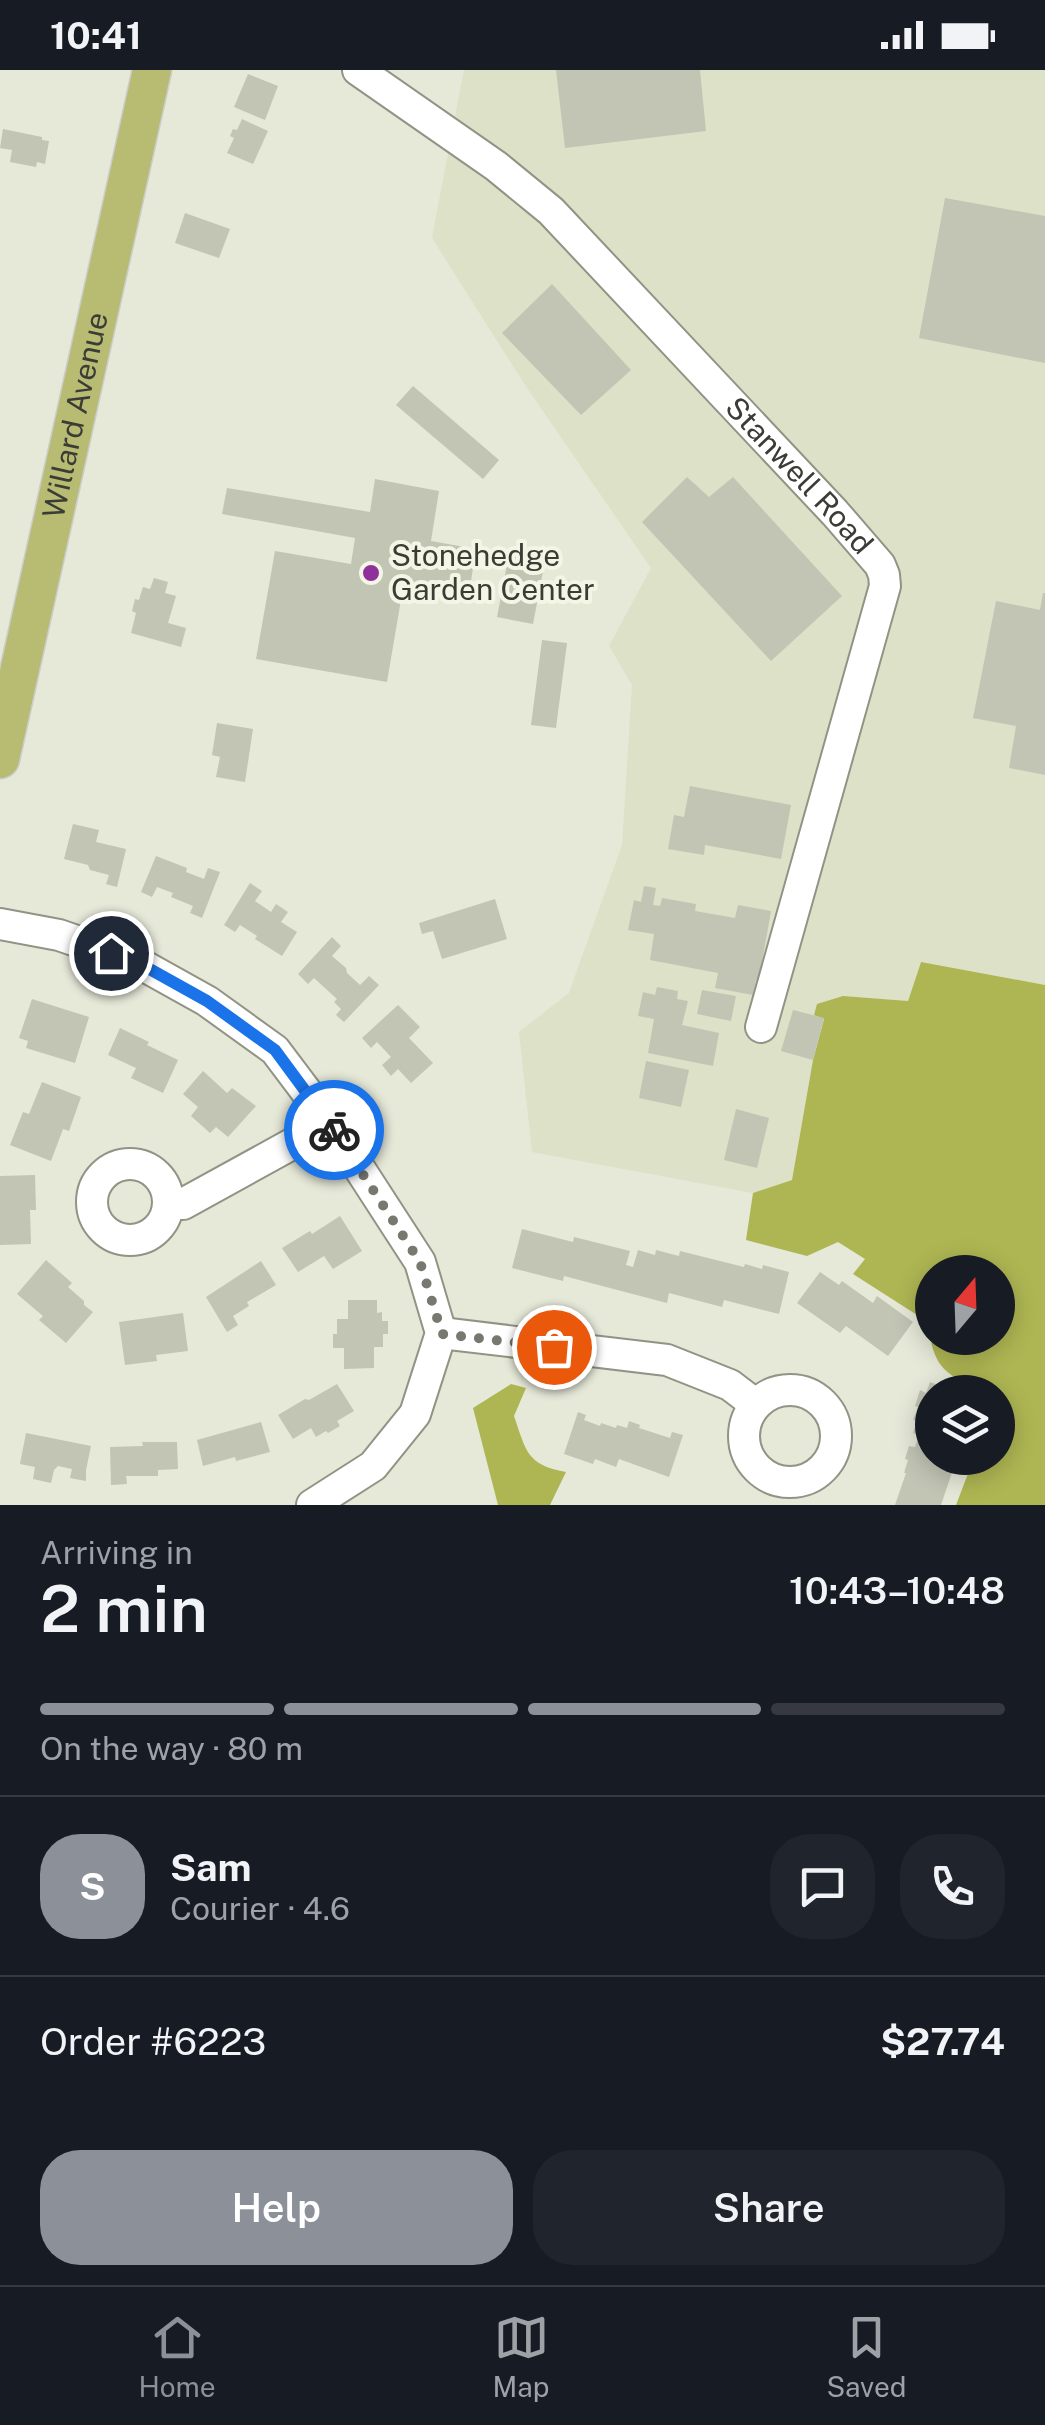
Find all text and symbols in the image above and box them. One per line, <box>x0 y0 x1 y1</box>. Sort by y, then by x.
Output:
text: 10:41 <box>50 13 142 58</box>
street label: Willard Avenue <box>35 309 115 522</box>
street label: Stanwell Road <box>718 389 881 561</box>
place label: Stonehedge Garden Center <box>391 537 595 607</box>
marker: Stonehedge Garden Center <box>360 562 382 584</box>
pin <box>69 911 154 996</box>
icon: home <box>84 926 139 981</box>
courier <box>284 1080 384 1180</box>
icon: bike <box>307 1103 362 1158</box>
north arrow <box>915 1255 1015 1355</box>
map controls <box>915 1255 1015 1475</box>
pin <box>512 1305 597 1390</box>
icon: bag <box>527 1320 582 1375</box>
button: layers <box>915 1375 1015 1475</box>
text: Arriving in <box>40 1534 193 1571</box>
text: 10:43–10:48 <box>789 1568 1005 1613</box>
text: 2 min <box>40 1570 208 1647</box>
text: On the way · 80 m <box>40 1730 303 1767</box>
button: chat <box>770 1834 875 1939</box>
button: phone <box>900 1834 1005 1939</box>
text: Sam <box>170 1845 252 1890</box>
text: S <box>79 1864 106 1909</box>
text: Courier · 4.6 <box>170 1890 350 1927</box>
text: Order #6223 <box>40 2019 266 2064</box>
text: $27.74 <box>880 2019 1005 2064</box>
button: Help <box>40 2150 513 2265</box>
button: Share <box>533 2150 1005 2265</box>
tab: Home <box>138 2310 216 2403</box>
tab: Map <box>493 2310 549 2403</box>
tab: Saved <box>826 2310 907 2403</box>

